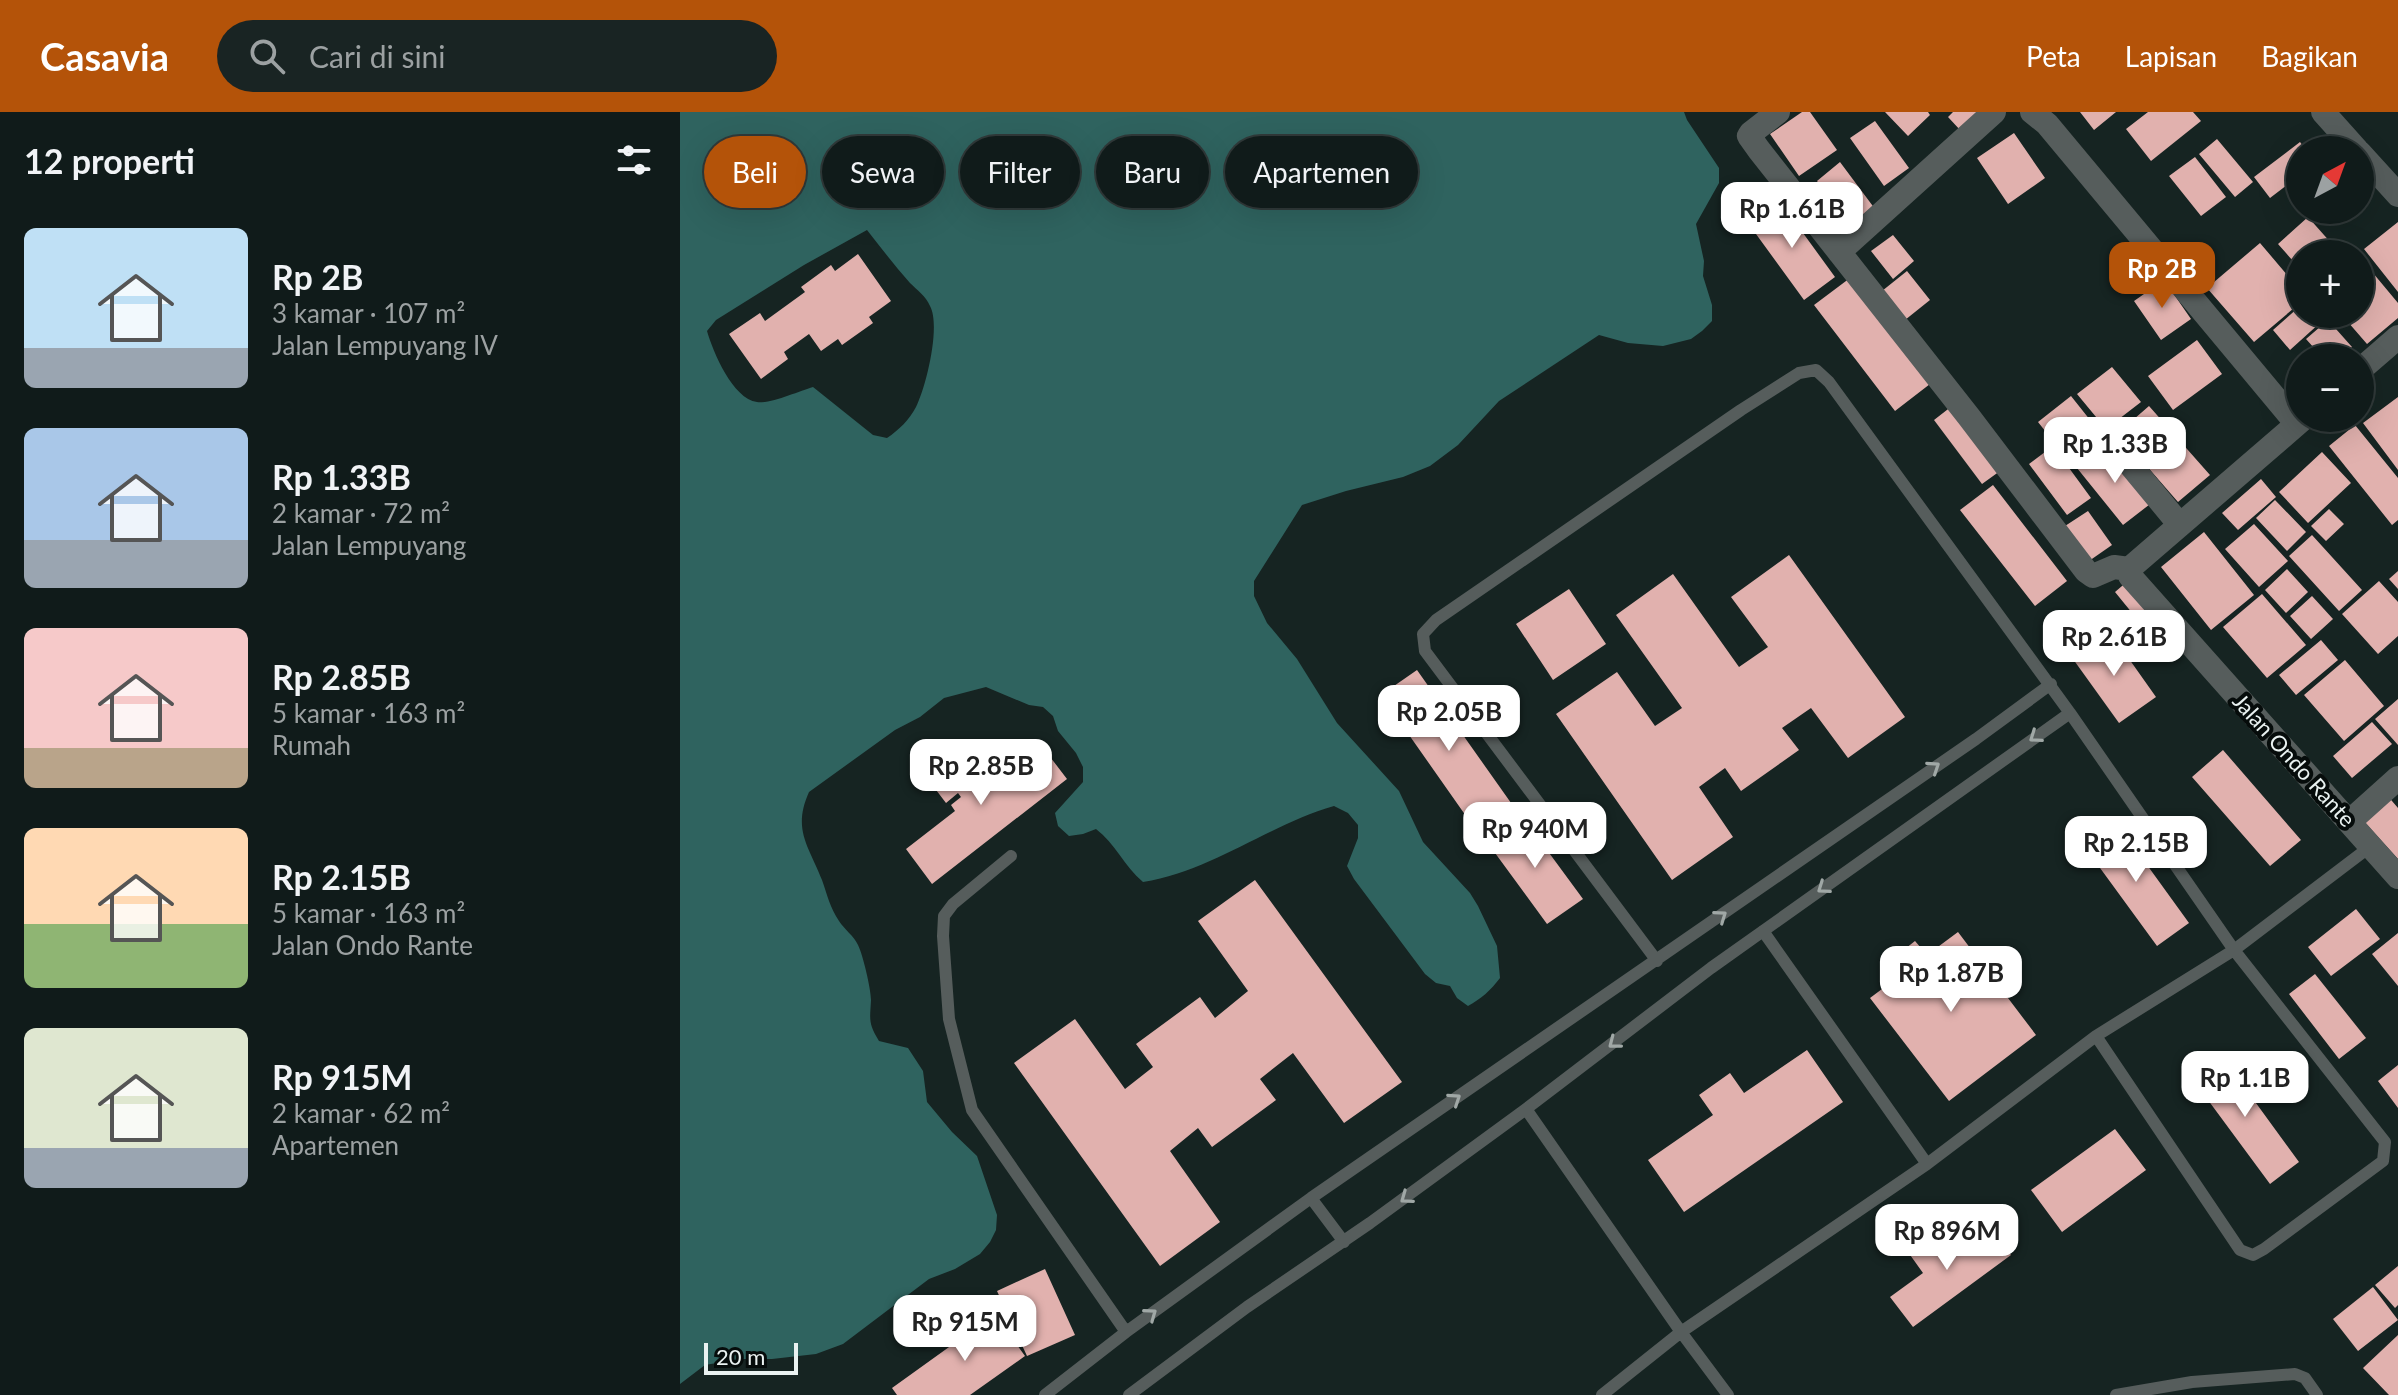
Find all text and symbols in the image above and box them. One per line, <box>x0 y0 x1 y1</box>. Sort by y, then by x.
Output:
search box <box>217 20 777 92</box>
text: Casavia <box>40 33 169 79</box>
icon: search <box>245 34 289 78</box>
text: Cari di sini <box>309 38 446 74</box>
text: Peta <box>2026 39 2081 73</box>
text: Lapisan <box>2125 39 2217 73</box>
text: Bagikan <box>2261 39 2358 73</box>
chip: Beli <box>704 136 806 208</box>
chip: Sewa <box>822 136 944 208</box>
chip: Filter <box>960 136 1080 208</box>
chip: Baru <box>1096 136 1209 208</box>
chip: Apartemen <box>1225 136 1418 208</box>
north arrow <box>2286 136 2374 224</box>
map controls <box>2286 136 2374 432</box>
icon: filters <box>612 138 656 182</box>
text: 12 properti <box>24 140 195 181</box>
pin: Rp 1.61B <box>1709 182 1875 250</box>
text: Rp 1.61B <box>1739 192 1845 224</box>
button: + <box>2286 240 2374 328</box>
pin: Rp 2B <box>2106 242 2218 310</box>
text: Rp 2B <box>2127 252 2197 284</box>
text: Rp 2B <box>272 256 363 297</box>
icon: home <box>88 260 184 356</box>
text: 3 kamar · 107 m² <box>272 297 465 329</box>
text: Jalan Lempuyang IV <box>272 329 498 361</box>
button: − <box>2286 344 2374 432</box>
pin: Rp 1.33B <box>2032 417 2198 485</box>
text: Rp 1.33B <box>2062 427 2168 459</box>
text: Rp 1.33B <box>272 456 411 497</box>
icon: home <box>88 460 184 556</box>
text: 2 kamar · 72 m² <box>272 497 450 529</box>
text: Jalan Lempuyang <box>272 529 466 561</box>
pin: Rp 2.61B <box>2031 610 2197 678</box>
text: Rp 2.61B <box>2061 620 2167 652</box>
text: Rp 2.85B <box>272 656 411 697</box>
icon: home <box>88 660 184 756</box>
pin: Rp 2.05B <box>1366 685 1532 753</box>
street label: Jalan Ondo Rante <box>2227 687 2361 832</box>
text: Rp 2.05B <box>1396 695 1502 727</box>
text: 5 kamar · 163 m² <box>272 697 465 729</box>
one-way arrow <box>2030 727 2044 742</box>
text: Rumah <box>272 729 351 761</box>
pin: Rp 2.85B <box>898 739 1064 807</box>
text: Rp 2.85B <box>928 749 1034 781</box>
one-way arrow <box>1925 762 1940 777</box>
pin: Rp 940M <box>1461 802 1609 870</box>
text: Rp 940M <box>1481 812 1589 844</box>
pin: Rp 2.15B <box>2053 816 2219 884</box>
text: Rp 2.15B <box>2083 826 2189 858</box>
text: Rp 2.15B <box>272 856 411 897</box>
icon: home <box>88 860 184 956</box>
one-way arrow <box>1818 878 1832 893</box>
text: 5 kamar · 163 m² <box>272 897 465 929</box>
one-way arrow <box>1712 911 1726 926</box>
text: Jalan Ondo Rante <box>272 929 473 961</box>
pin: Rp 1.87B <box>1868 946 2034 1014</box>
text: Rp 1.87B <box>1898 956 2004 988</box>
one-way arrow <box>1608 1033 1623 1047</box>
pin: Rp 1.1B <box>2171 1051 2319 1119</box>
text: Rp 915M <box>272 1056 413 1097</box>
icon: home <box>88 1060 184 1156</box>
text: Rp 1.1B <box>2199 1061 2291 1093</box>
one-way arrow <box>1446 1094 1460 1109</box>
text: 2 kamar · 62 m² <box>272 1097 450 1129</box>
text: Apartemen <box>272 1129 399 1161</box>
one-way arrow <box>1400 1188 1414 1202</box>
pin: Rp 896M <box>1873 1204 2021 1272</box>
text: Rp 896M <box>1893 1214 2001 1246</box>
pin: Rp 915M <box>891 1295 1039 1363</box>
text: Rp 915M <box>911 1305 1019 1337</box>
one-way arrow <box>1142 1309 1157 1323</box>
scale bar <box>704 1339 798 1375</box>
text: 20 m <box>716 1343 765 1370</box>

